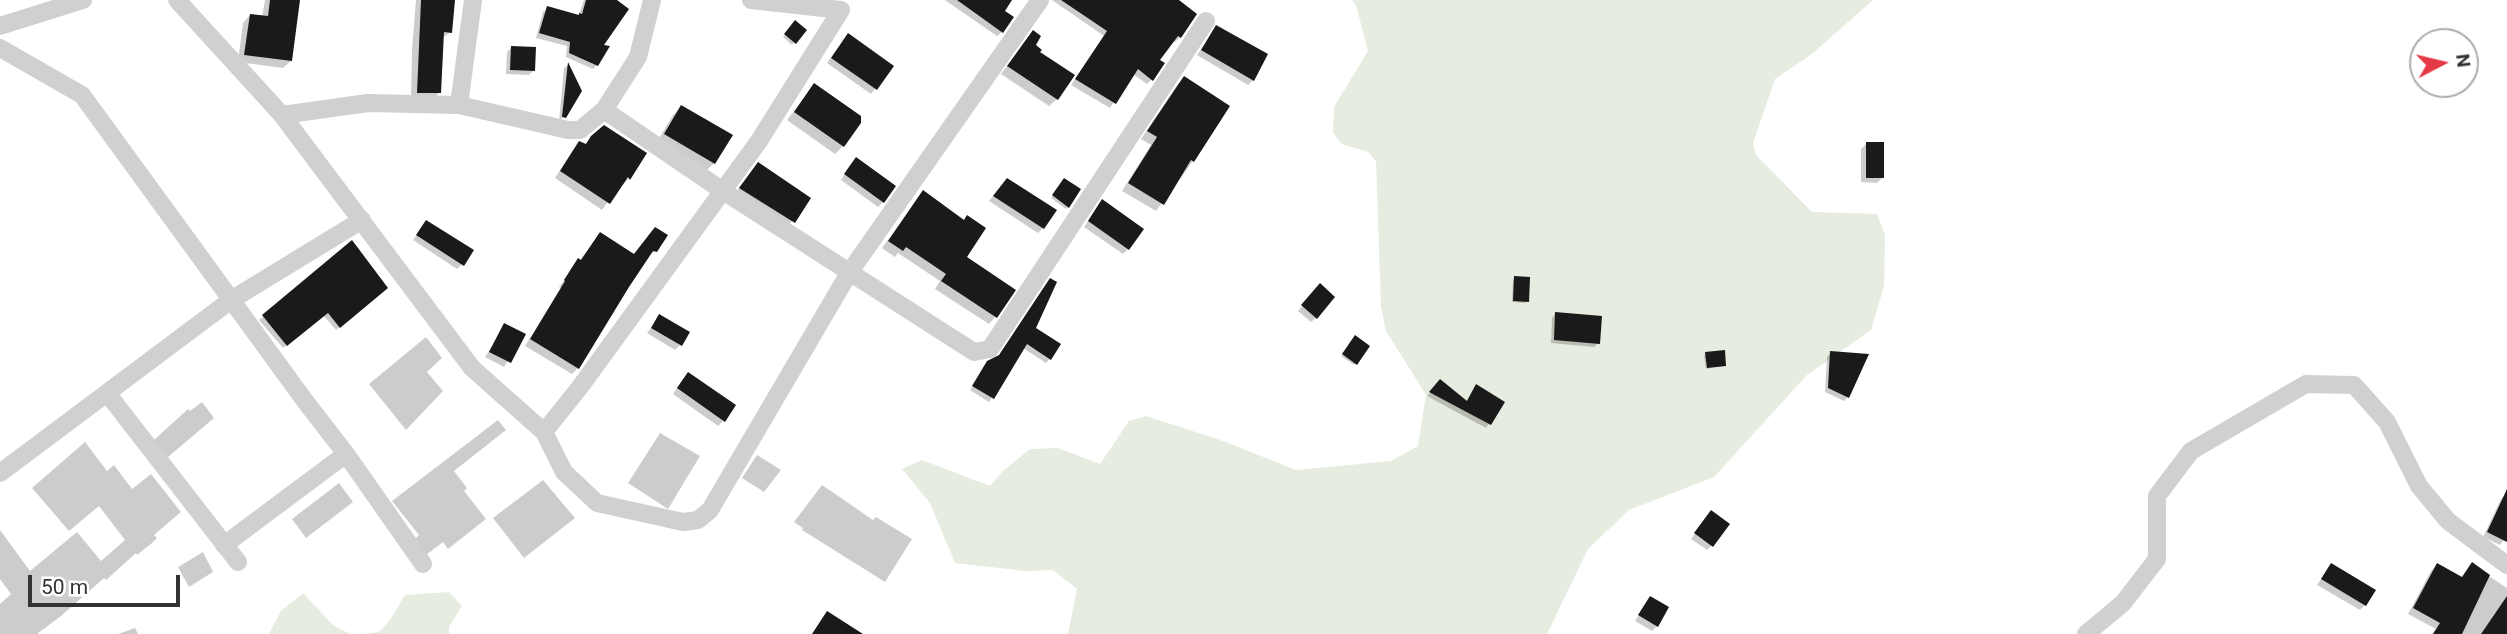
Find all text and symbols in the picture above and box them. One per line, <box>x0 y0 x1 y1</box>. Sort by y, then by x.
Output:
north arrow <box>2409 28 2479 98</box>
text: N <box>2451 53 2476 69</box>
scale bar <box>32 560 184 604</box>
text: 50 m <box>41 575 88 599</box>

